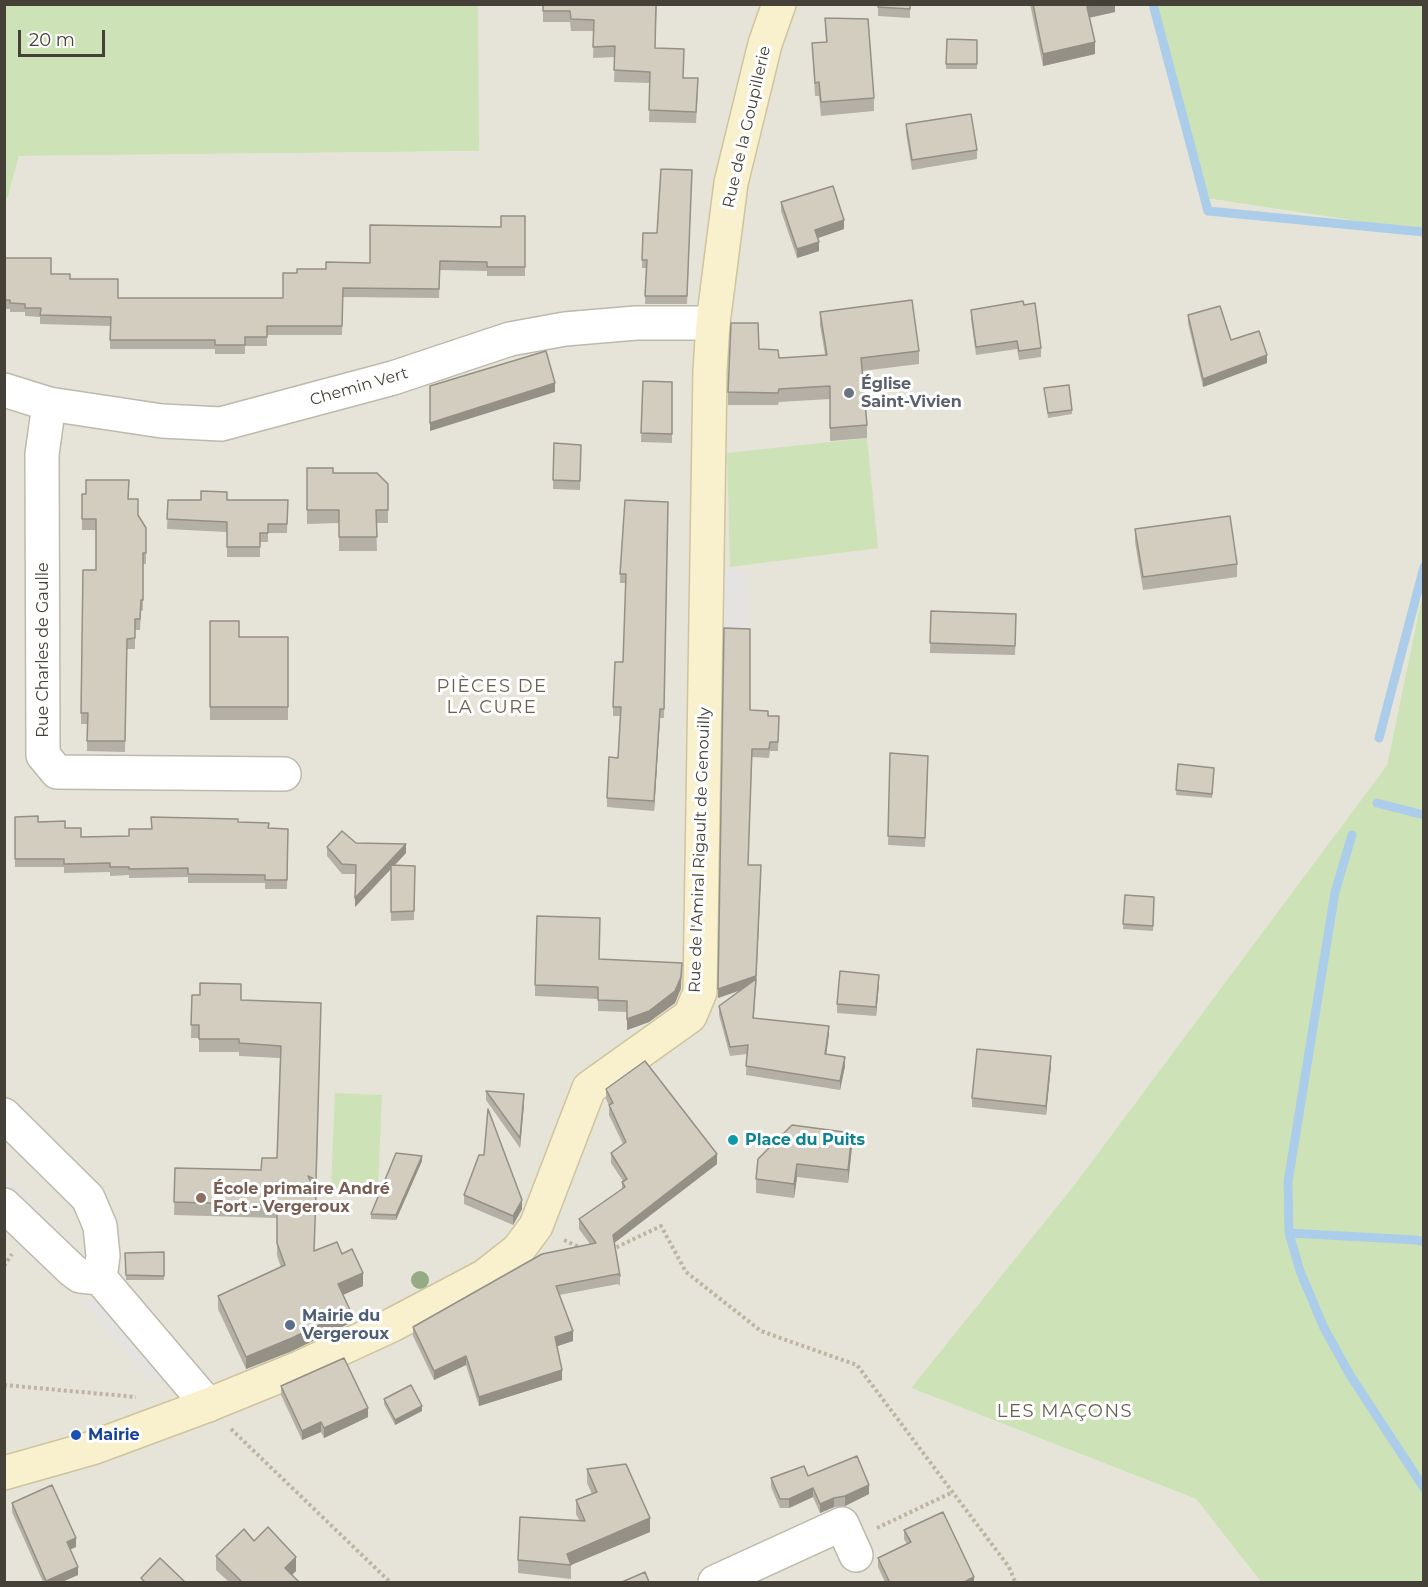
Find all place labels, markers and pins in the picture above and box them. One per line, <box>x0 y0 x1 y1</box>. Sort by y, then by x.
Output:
place label: Église Saint-Vivien <box>861 374 962 412</box>
marker: Église Saint-Vivien <box>842 386 856 400</box>
place label: Place du Puits <box>745 1130 865 1150</box>
marker: Place du Puits <box>726 1133 740 1147</box>
place label: École primaire André Fort - Vergeroux <box>213 1179 390 1217</box>
marker: École primaire André Fort - Vergeroux <box>194 1191 208 1205</box>
place label: Mairie du Vergeroux <box>302 1306 389 1344</box>
marker: Mairie du Vergeroux <box>283 1318 297 1332</box>
place label: Mairie <box>88 1425 140 1445</box>
marker: Mairie <box>69 1428 83 1442</box>

